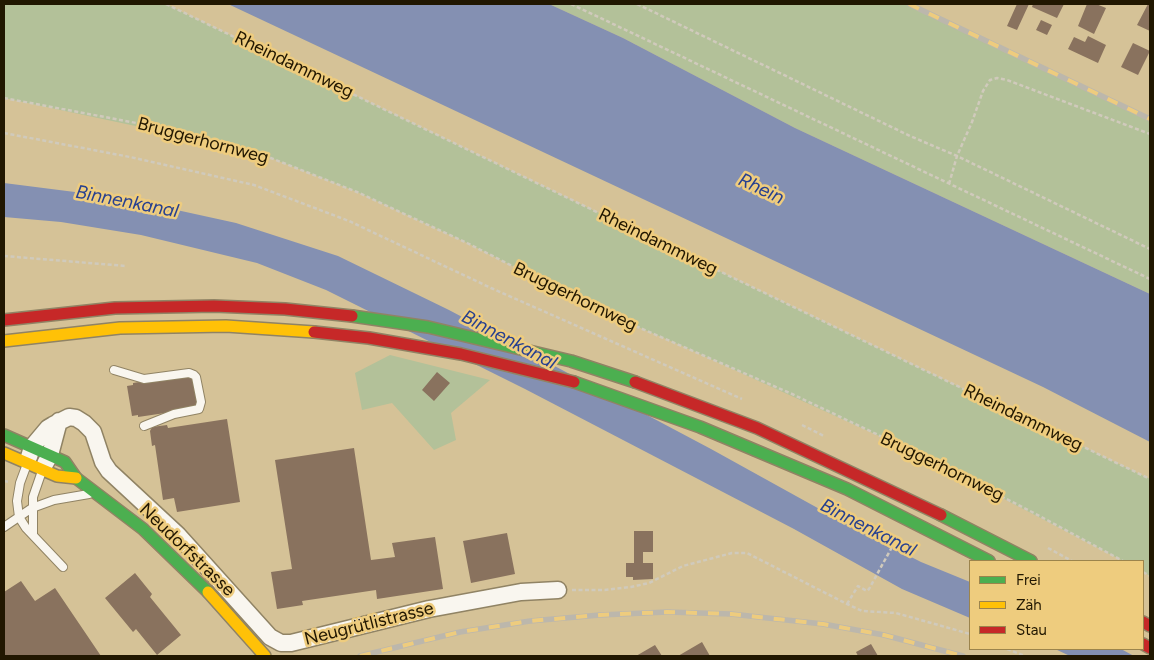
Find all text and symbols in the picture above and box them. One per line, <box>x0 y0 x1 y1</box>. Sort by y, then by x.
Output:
street label: Rheindammweg <box>231 27 357 103</box>
street label: Bruggerhornweg <box>135 113 271 169</box>
water label: Rhein <box>734 169 788 209</box>
water label: Binnenkanal <box>74 181 180 223</box>
street label: Rheindammweg <box>595 204 721 280</box>
street label: Bruggerhornweg <box>510 258 640 336</box>
water label: Binnenkanal <box>458 305 560 375</box>
street label: Rheindammweg <box>960 380 1086 456</box>
street label: Bruggerhornweg <box>877 428 1007 506</box>
water label: Binnenkanal <box>816 494 920 562</box>
street label: Neudorfstrasse <box>135 499 239 601</box>
legend <box>969 560 1144 650</box>
text: Frei <box>1016 571 1041 589</box>
text: Zäh <box>1016 596 1042 614</box>
street label: Neugrütlistrasse <box>302 597 436 651</box>
text: Stau <box>1016 621 1047 639</box>

